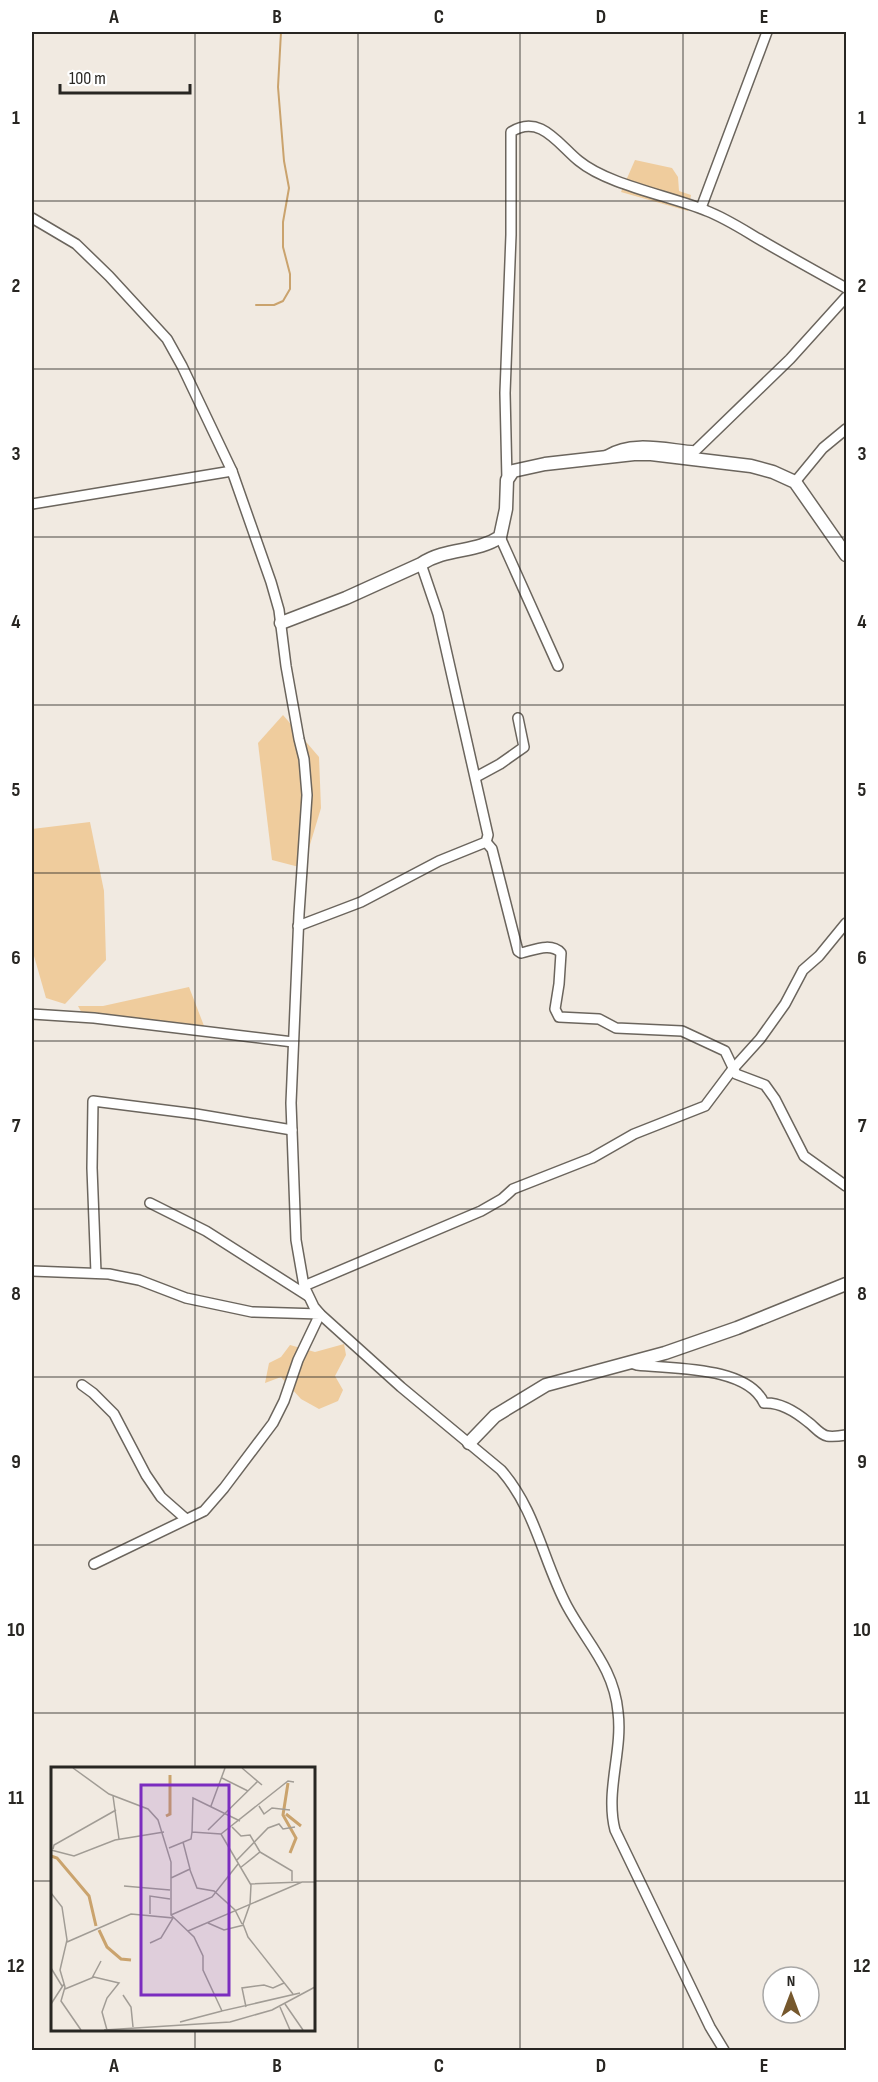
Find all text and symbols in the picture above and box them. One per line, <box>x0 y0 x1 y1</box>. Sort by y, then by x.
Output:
text: A <box>108 5 119 29</box>
text: B <box>272 5 282 29</box>
text: C <box>434 5 444 29</box>
text: D <box>596 5 606 29</box>
text: E <box>760 5 768 29</box>
scale bar <box>60 57 190 95</box>
text: 100 m <box>69 68 106 89</box>
text: 1 <box>12 106 20 130</box>
text: 1 <box>858 106 866 130</box>
text: 2 <box>12 274 20 298</box>
text: 2 <box>858 274 866 298</box>
text: 3 <box>12 442 21 466</box>
text: 3 <box>858 442 867 466</box>
text: 4 <box>11 610 21 634</box>
text: 4 <box>857 610 867 634</box>
text: 5 <box>12 778 21 802</box>
text: 5 <box>858 778 867 802</box>
text: 6 <box>11 946 21 970</box>
text: 6 <box>857 946 867 970</box>
text: 7 <box>12 1114 21 1138</box>
text: 7 <box>858 1114 867 1138</box>
text: 8 <box>11 1282 21 1306</box>
text: 8 <box>857 1282 867 1306</box>
text: 9 <box>11 1450 21 1474</box>
text: 9 <box>857 1450 867 1474</box>
text: 10 <box>7 1618 25 1642</box>
text: 10 <box>853 1618 871 1642</box>
inset map <box>51 1767 315 2031</box>
text: 11 <box>8 1786 24 1810</box>
text: 11 <box>854 1786 870 1810</box>
text: 12 <box>8 1954 24 1978</box>
text: 12 <box>854 1954 870 1978</box>
north arrow <box>761 1965 821 2025</box>
text: N <box>787 1972 795 1991</box>
text: A <box>108 2054 119 2078</box>
text: B <box>272 2054 282 2078</box>
text: C <box>434 2054 444 2078</box>
text: D <box>596 2054 606 2078</box>
text: E <box>760 2054 768 2078</box>

